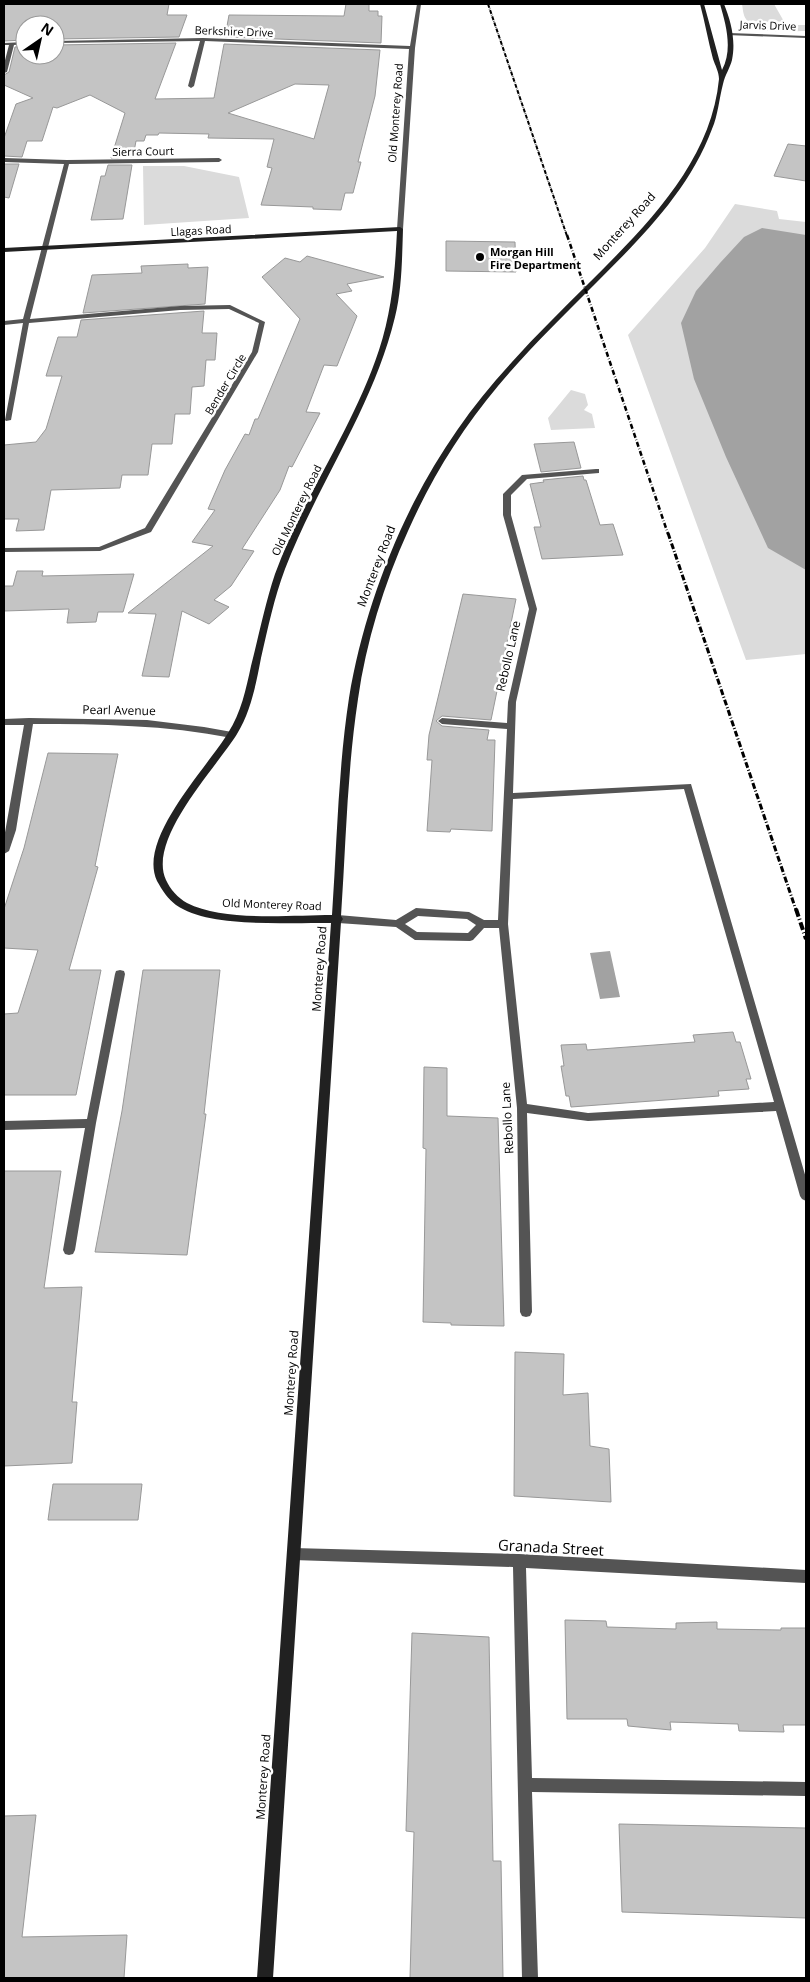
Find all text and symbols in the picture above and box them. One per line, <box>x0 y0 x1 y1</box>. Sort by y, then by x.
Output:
north arrow <box>15 15 65 65</box>
street label: Jarvis Drive <box>738 16 797 33</box>
text: N <box>38 18 58 40</box>
street label: Berkshire Drive <box>194 22 274 40</box>
street label: Old Monterey Road <box>384 63 406 163</box>
street label: Sierra Court <box>112 143 174 159</box>
street label: Monterey Road <box>589 188 659 264</box>
street label: Llagas Road <box>170 221 232 239</box>
place label: Morgan Hill Fire Department <box>490 244 581 272</box>
marker: Morgan Hill Fire Department <box>474 251 486 263</box>
street label: Bender Circle <box>201 351 249 417</box>
street label: Old Monterey Road <box>267 462 325 558</box>
street label: Monterey Road <box>353 523 399 609</box>
street label: Rebollo Lane <box>492 619 524 693</box>
street label: Pearl Avenue <box>82 701 156 719</box>
street label: Old Monterey Road <box>222 895 322 913</box>
street label: Monterey Road <box>308 926 330 1012</box>
street label: Rebollo Lane <box>497 1081 517 1154</box>
street label: Monterey Road <box>280 1330 302 1416</box>
street label: Granada Street <box>497 1534 605 1560</box>
street label: Monterey Road <box>252 1734 274 1820</box>

